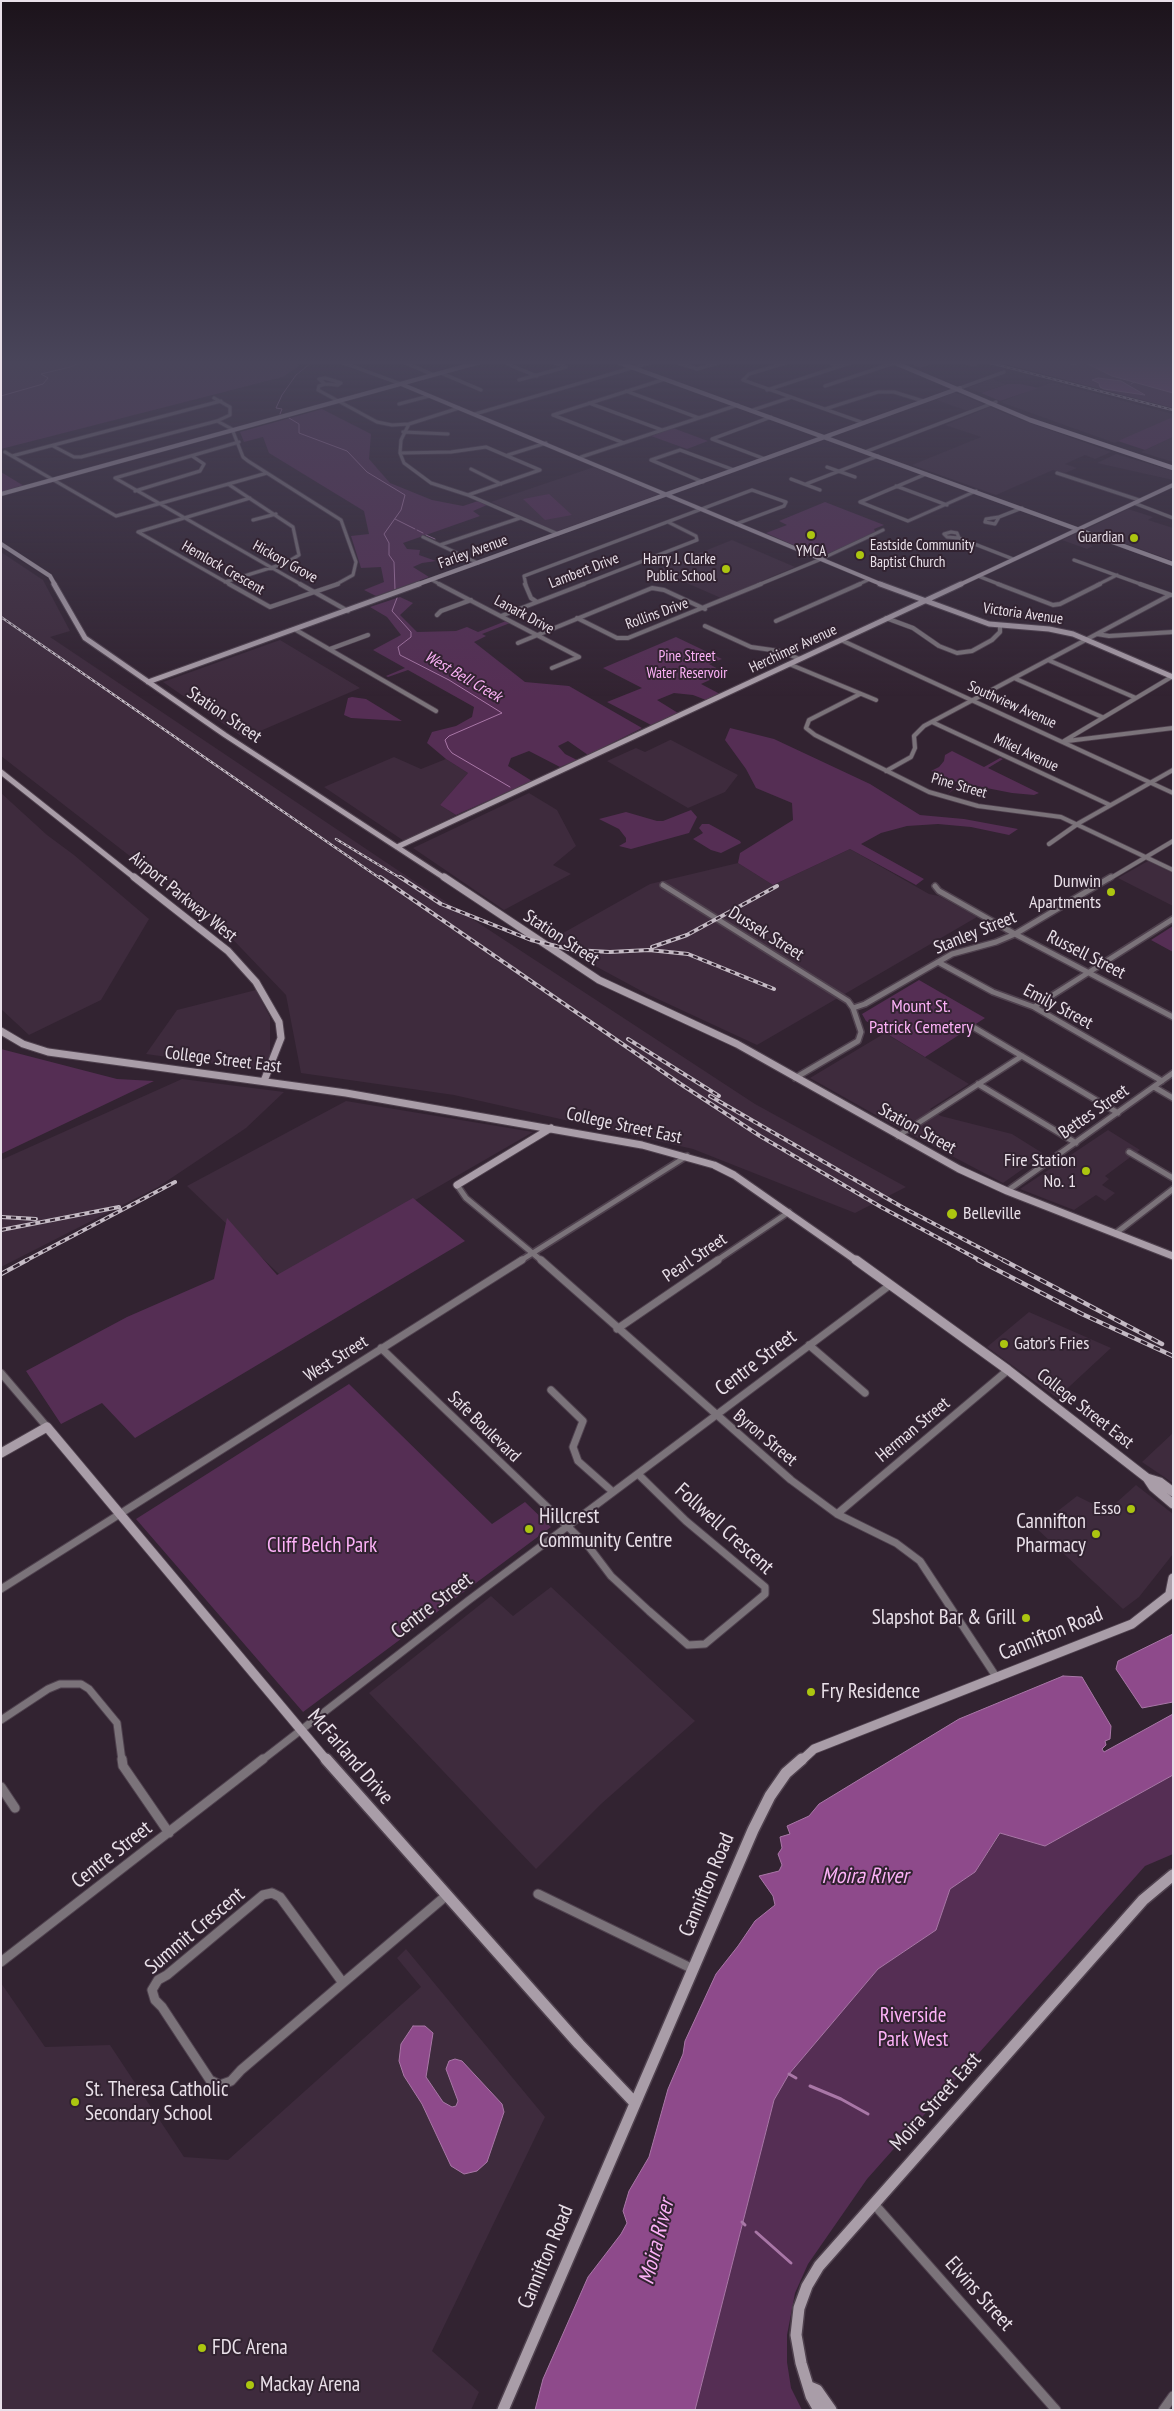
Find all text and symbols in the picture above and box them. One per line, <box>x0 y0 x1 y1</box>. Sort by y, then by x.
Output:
marker: YMCA <box>805 529 817 541</box>
place label: Guardian <box>1078 529 1124 547</box>
street label: Farley Avenue <box>436 531 510 573</box>
marker: Guardian <box>1128 532 1140 544</box>
street label: Hemlock Crescent <box>179 537 267 599</box>
street label: Hickory Grove <box>249 537 321 587</box>
place label: Eastside Community Baptist Church <box>870 537 974 572</box>
place label: YMCA <box>796 543 826 561</box>
street label: Lambert Drive <box>546 549 622 593</box>
marker: Eastside Community Baptist Church <box>854 549 866 561</box>
place label: Harry J. Clarke Public School <box>643 551 716 586</box>
marker: Harry J. Clarke Public School <box>720 563 732 575</box>
street label: Lanark Drive <box>491 592 557 638</box>
street label: Rollins Drive <box>623 594 691 634</box>
street label: Victoria Avenue <box>982 599 1064 629</box>
street label: Herchimer Avenue <box>746 621 840 677</box>
water label: West Bell Creek <box>421 647 505 707</box>
park label: Pine Street Water Reservoir <box>647 648 727 683</box>
street label: Southview Avenue <box>965 677 1059 733</box>
street label: Station Street <box>183 682 265 748</box>
street label: Mikel Avenue <box>991 730 1061 776</box>
street label: Pine Street <box>929 769 989 803</box>
street label: Airport Parkway West <box>125 847 241 947</box>
place label: Dunwin Apartments <box>1029 871 1101 914</box>
marker: Dunwin Apartments <box>1105 886 1117 898</box>
street label: Dussek Street <box>724 902 808 966</box>
street label: Station Street <box>519 906 603 970</box>
street label: Stanley Street <box>931 907 1019 959</box>
street label: Russell Street <box>1043 926 1129 984</box>
street label: Emily Street <box>1020 980 1096 1034</box>
park label: Mount St. Patrick Cemetery <box>869 996 973 1038</box>
street label: College Street East <box>163 1042 283 1078</box>
street label: Bettes Street <box>1055 1080 1133 1144</box>
street label: Station Street <box>874 1099 960 1159</box>
street label: College Street East <box>564 1103 684 1149</box>
place label: Fire Station No. 1 <box>1004 1150 1076 1192</box>
marker: Fire Station No. 1 <box>1080 1165 1092 1177</box>
place label: Belleville <box>963 1203 1021 1225</box>
marker: Belleville <box>945 1207 959 1221</box>
street label: Pearl Street <box>659 1229 731 1287</box>
street label: Centre Street <box>710 1324 802 1402</box>
street label: West Street <box>300 1331 372 1387</box>
place label: Gator’s Fries <box>1014 1333 1089 1355</box>
marker: Gator’s Fries <box>998 1338 1010 1350</box>
street label: College Street East <box>1032 1364 1138 1454</box>
street label: Safe Boulevard <box>443 1387 525 1467</box>
street label: Herman Street <box>872 1393 954 1467</box>
street label: Byron Street <box>729 1405 801 1471</box>
street label: Follwell Crescent <box>669 1478 779 1580</box>
place label: Esso <box>1093 1498 1121 1520</box>
marker: Esso <box>1125 1503 1137 1515</box>
place label: Hillcrest Community Centre <box>539 1504 672 1554</box>
place label: Cannifton Pharmacy <box>1016 1509 1086 1559</box>
marker: Hillcrest Community Centre <box>523 1523 535 1535</box>
marker: Cannifton Pharmacy <box>1090 1528 1102 1540</box>
park label: Cliff Belch Park <box>267 1533 377 1559</box>
street label: Centre Street <box>386 1567 478 1645</box>
street label: Cannifton Road <box>995 1602 1107 1666</box>
place label: Slapshot Bar & Grill <box>872 1605 1016 1631</box>
marker: Slapshot Bar & Grill <box>1020 1612 1032 1624</box>
place label: Fry Residence <box>821 1679 920 1705</box>
marker: Fry Residence <box>805 1686 817 1698</box>
street label: McFarland Drive <box>302 1704 398 1810</box>
street label: Centre Street <box>67 1816 157 1894</box>
street label: Cannifton Road <box>674 1829 740 1941</box>
water label: Moira River <box>822 1864 908 1890</box>
street label: Summit Crescent <box>140 1882 250 1980</box>
park label: Riverside Park West <box>878 2003 948 2053</box>
street label: Moira Street East <box>885 2048 987 2156</box>
place label: St. Theresa Catholic Secondary School <box>85 2077 228 2127</box>
marker: St. Theresa Catholic Secondary School <box>69 2096 81 2108</box>
water label: Moira River <box>634 2197 680 2287</box>
street label: Cannifton Road <box>513 2201 579 2313</box>
street label: Elvins Street <box>939 2252 1019 2336</box>
place label: FDC Arena <box>212 2335 288 2361</box>
marker: FDC Arena <box>196 2342 208 2354</box>
place label: Mackay Arena <box>260 2372 360 2398</box>
marker: Mackay Arena <box>244 2379 256 2391</box>

